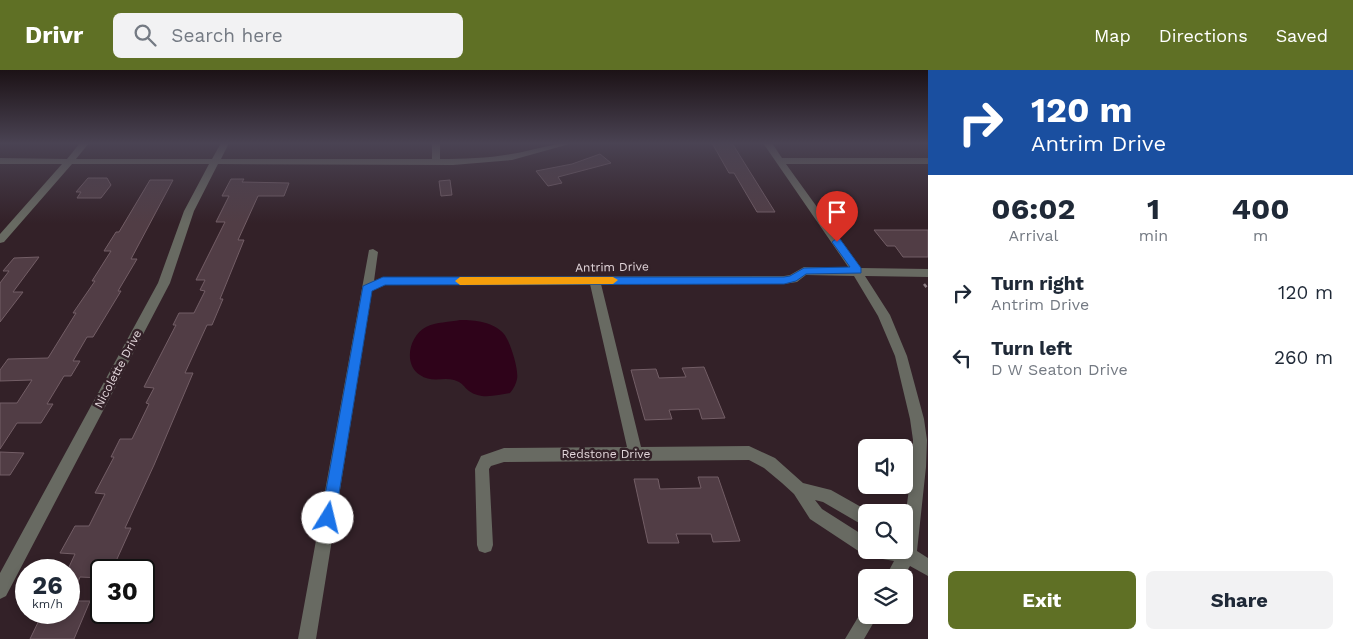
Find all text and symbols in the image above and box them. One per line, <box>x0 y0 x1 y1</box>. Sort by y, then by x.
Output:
search box <box>113 13 463 58</box>
text: Drivr <box>25 21 83 49</box>
icon: search <box>131 21 159 49</box>
text: Search here <box>171 24 283 47</box>
text: Map <box>1094 25 1131 46</box>
text: Directions <box>1159 25 1248 46</box>
text: Saved <box>1276 25 1328 46</box>
text: 120 m <box>1031 89 1132 131</box>
icon: right <box>948 90 1013 155</box>
text: Antrim Drive <box>1031 131 1166 156</box>
pin <box>816 191 858 242</box>
text: 06:02 <box>991 191 1075 226</box>
text: 1 <box>1147 191 1160 226</box>
text: 400 <box>1232 191 1290 226</box>
icon: arrive <box>823 198 851 226</box>
text: Arrival <box>1008 226 1058 245</box>
text: min <box>1139 226 1168 245</box>
text: m <box>1253 226 1268 245</box>
street label: Antrim Drive <box>575 259 649 275</box>
text: Turn right <box>991 272 1084 295</box>
icon: right <box>948 279 976 307</box>
text: 120 m <box>1278 281 1333 304</box>
text: Antrim Drive <box>991 295 1089 314</box>
street label: Nicolette Drive <box>92 327 145 410</box>
text: Turn left <box>991 337 1072 360</box>
icon: left <box>948 344 976 372</box>
text: 260 m <box>1274 346 1333 369</box>
text: D W Seaton Drive <box>991 360 1128 379</box>
map controls <box>858 439 913 624</box>
button: sound <box>858 439 913 494</box>
street label: Redstone Drive <box>561 447 651 461</box>
position arrow <box>301 491 353 543</box>
button: search <box>858 504 913 559</box>
speed limit sign: 30 <box>90 559 155 624</box>
button: layers <box>858 569 913 624</box>
text: 26 <box>32 571 63 600</box>
button: Exit <box>948 571 1136 629</box>
button: Share <box>1146 571 1333 629</box>
text: km/h <box>32 597 63 611</box>

